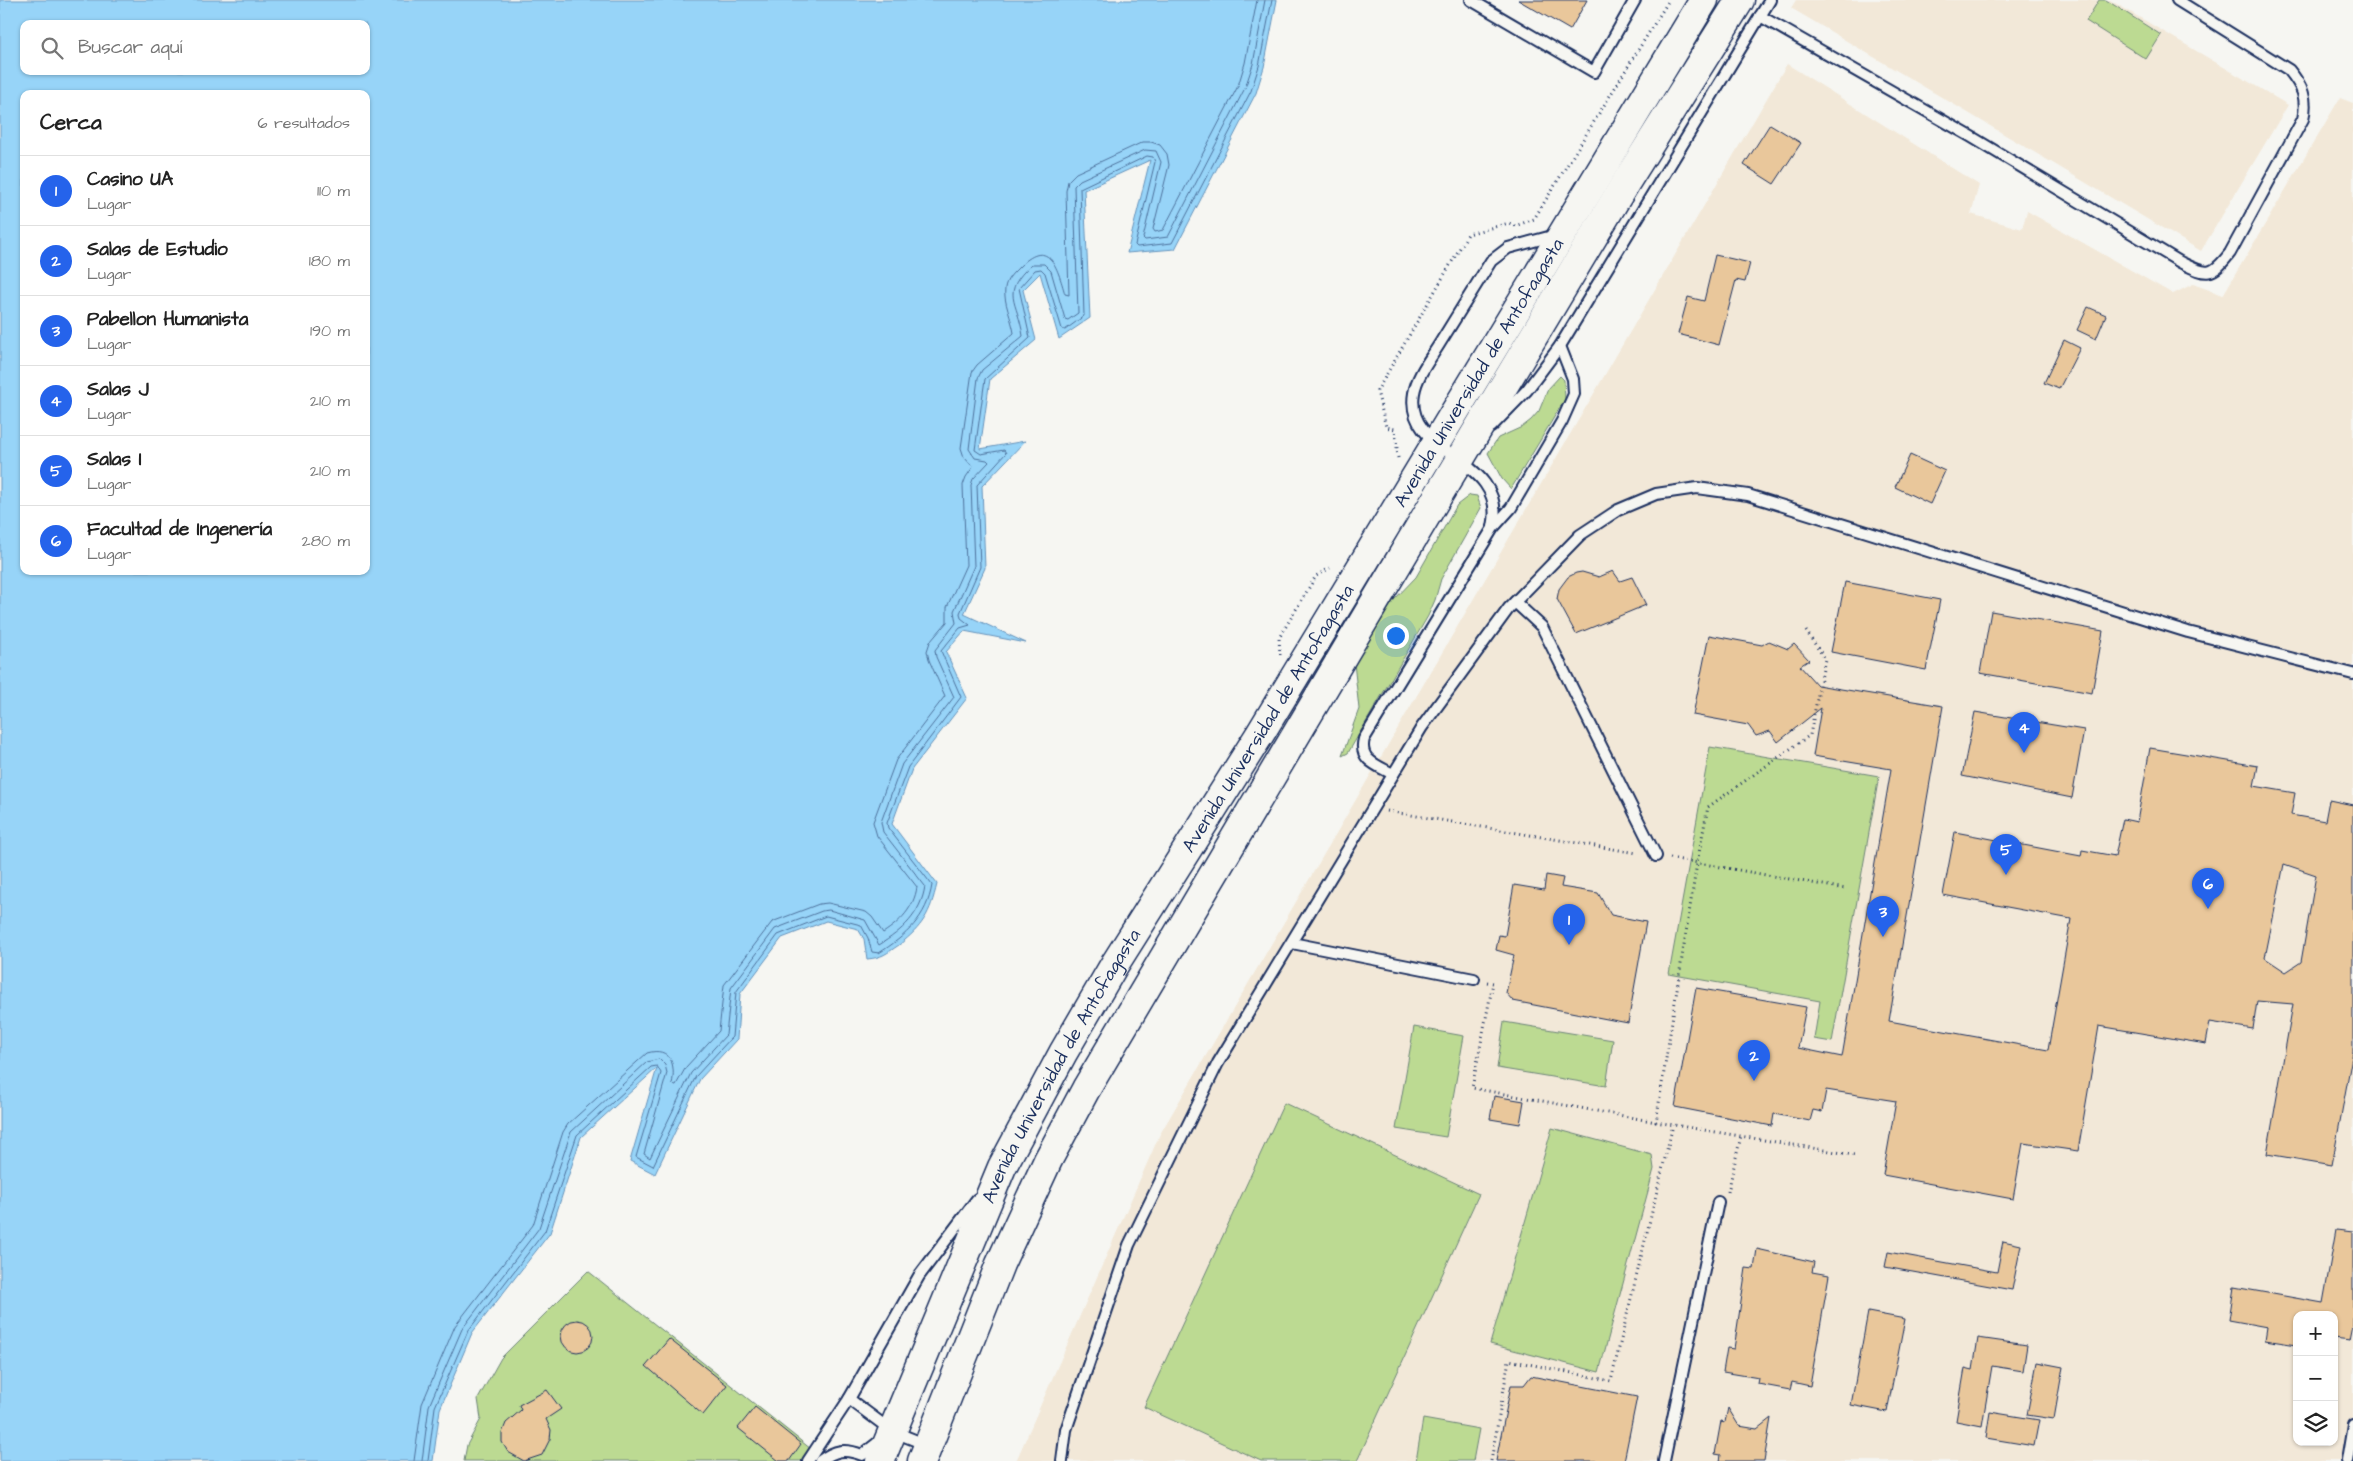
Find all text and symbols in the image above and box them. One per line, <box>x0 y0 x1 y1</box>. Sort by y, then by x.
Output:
search box <box>20 20 370 75</box>
icon: search <box>38 34 66 62</box>
text: Buscar aquí <box>78 34 182 61</box>
text: Cerca <box>40 108 102 137</box>
text: 6 resultados <box>258 112 350 134</box>
text: Casino UA <box>87 166 173 193</box>
text: 1 <box>55 180 57 202</box>
text: 110 m <box>317 180 350 202</box>
text: Lugar <box>87 193 131 215</box>
street label: Avenida Universidad de Antofagasta <box>1387 233 1570 512</box>
text: Salas de Estudio <box>87 236 228 263</box>
text: 2 <box>51 250 61 272</box>
text: 180 m <box>309 250 350 272</box>
text: Lugar <box>87 263 131 285</box>
text: Pabellon Humanista <box>87 306 248 333</box>
text: 3 <box>52 320 60 342</box>
text: 190 m <box>310 320 350 342</box>
text: Lugar <box>87 333 131 355</box>
text: Salas J <box>87 376 149 403</box>
text: 4 <box>51 390 61 412</box>
text: 210 m <box>310 390 350 412</box>
text: Lugar <box>87 403 131 425</box>
text: Salas I <box>87 446 142 473</box>
text: 5 <box>50 460 62 482</box>
text: 210 m <box>310 460 350 482</box>
text: Lugar <box>87 473 131 495</box>
text: Facultad de Ingenería <box>87 516 272 543</box>
text: 6 <box>51 530 61 552</box>
text: 280 m <box>302 530 350 552</box>
text: Lugar <box>87 543 131 565</box>
street label: Avenida Universidad de Antofagasta <box>1175 579 1361 857</box>
your location <box>1383 623 1409 649</box>
pin: 4 <box>2008 712 2040 753</box>
pin: 5 <box>1990 834 2022 875</box>
pin: 6 <box>2192 868 2224 909</box>
pin: 3 <box>1867 896 1899 937</box>
pin: 1 <box>1553 904 1585 945</box>
street label: Avenida Universidad de Antofagasta <box>975 923 1147 1207</box>
pin: 2 <box>1738 1040 1770 1081</box>
map controls <box>2293 1311 2338 1446</box>
button: + <box>2293 1311 2338 1356</box>
button: − <box>2293 1356 2338 1401</box>
button: layers <box>2293 1401 2338 1446</box>

